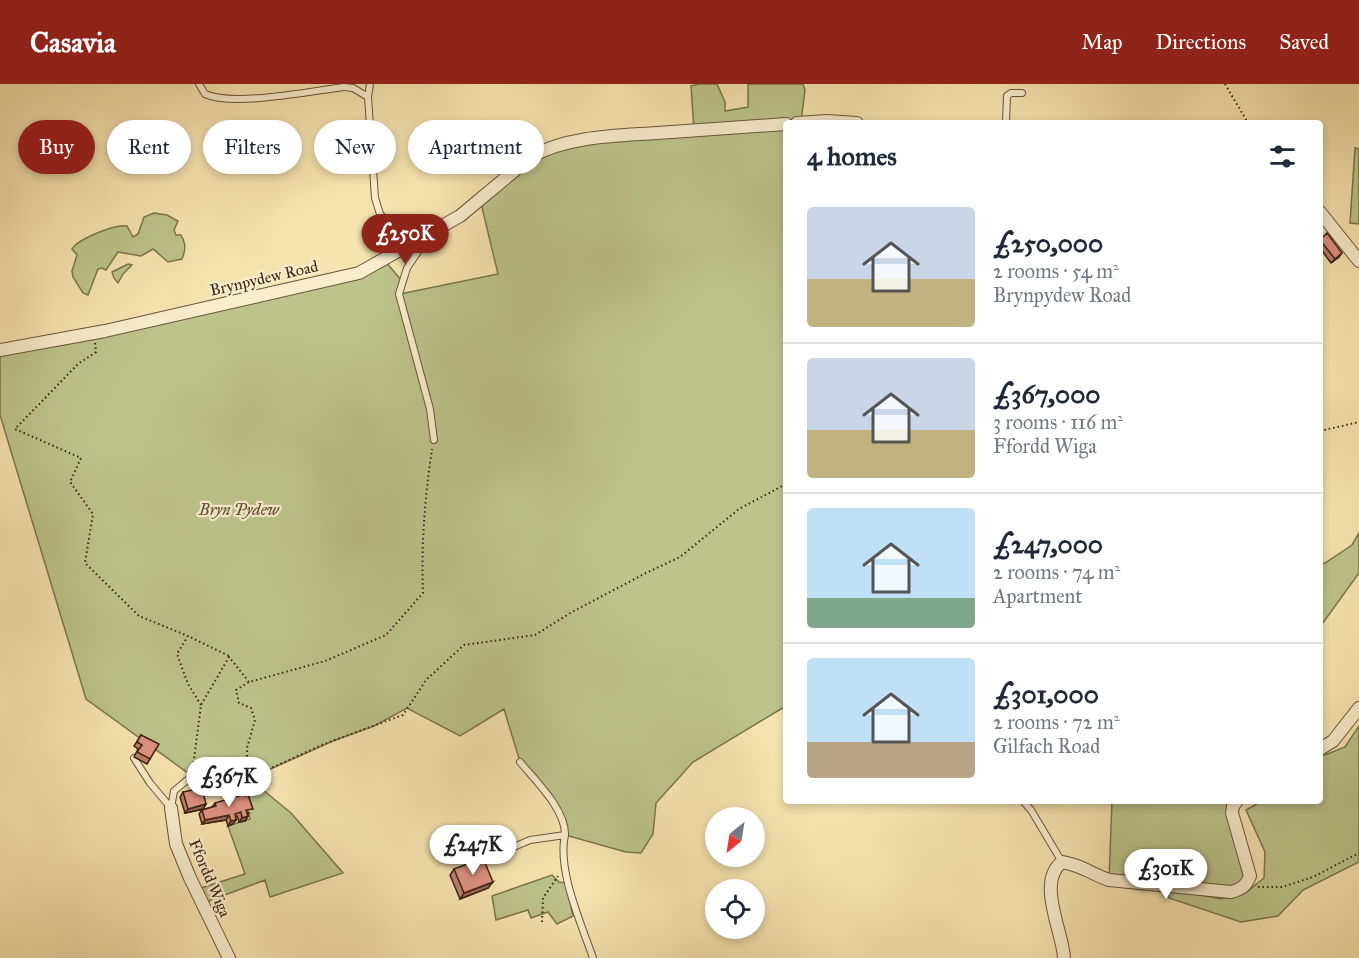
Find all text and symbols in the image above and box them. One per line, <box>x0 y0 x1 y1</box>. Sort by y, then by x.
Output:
text: Casavia <box>30 25 116 60</box>
text: Map <box>1082 29 1123 55</box>
text: Directions <box>1156 29 1246 55</box>
text: Saved <box>1279 29 1329 55</box>
chip: Buy <box>18 120 95 174</box>
chip: Rent <box>107 120 191 174</box>
chip: Filters <box>203 120 302 174</box>
chip: New <box>314 120 396 174</box>
chip: Apartment <box>408 120 544 174</box>
text: 4 homes <box>807 140 897 172</box>
icon: filters <box>1266 140 1299 173</box>
pin: £250K <box>363 214 447 265</box>
text: £250K <box>376 221 434 245</box>
text: £250,000 <box>993 227 1103 259</box>
icon: home <box>855 231 927 303</box>
street label: Brynpydew Road <box>208 256 320 300</box>
text: 2 rooms · 54 m² <box>993 259 1119 283</box>
text: Brynpydew Road <box>993 283 1131 307</box>
text: £367,000 <box>993 378 1100 410</box>
icon: home <box>855 382 927 454</box>
text: 3 rooms · 116 m² <box>993 410 1123 434</box>
text: Ffordd Wiga <box>993 434 1097 458</box>
park label: Bryn Pydew <box>198 500 281 519</box>
text: £247,000 <box>993 528 1103 560</box>
icon: home <box>855 532 927 604</box>
text: 2 rooms · 74 m² <box>993 560 1120 584</box>
text: Apartment <box>993 584 1082 608</box>
text: £301,000 <box>993 678 1099 710</box>
icon: home <box>855 682 927 754</box>
text: 2 rooms · 72 m² <box>993 710 1120 734</box>
text: Gilfach Road <box>993 734 1100 758</box>
pin: £367K <box>187 757 271 808</box>
text: £367K <box>200 764 258 788</box>
north arrow <box>705 807 765 867</box>
map controls <box>705 807 765 939</box>
pin: £247K <box>431 825 515 876</box>
text: £247K <box>444 832 502 856</box>
street label: Ffordd Wiga <box>184 836 235 920</box>
pin: £301K <box>1124 849 1208 900</box>
text: £301K <box>1138 856 1194 880</box>
button: locate <box>705 879 765 939</box>

